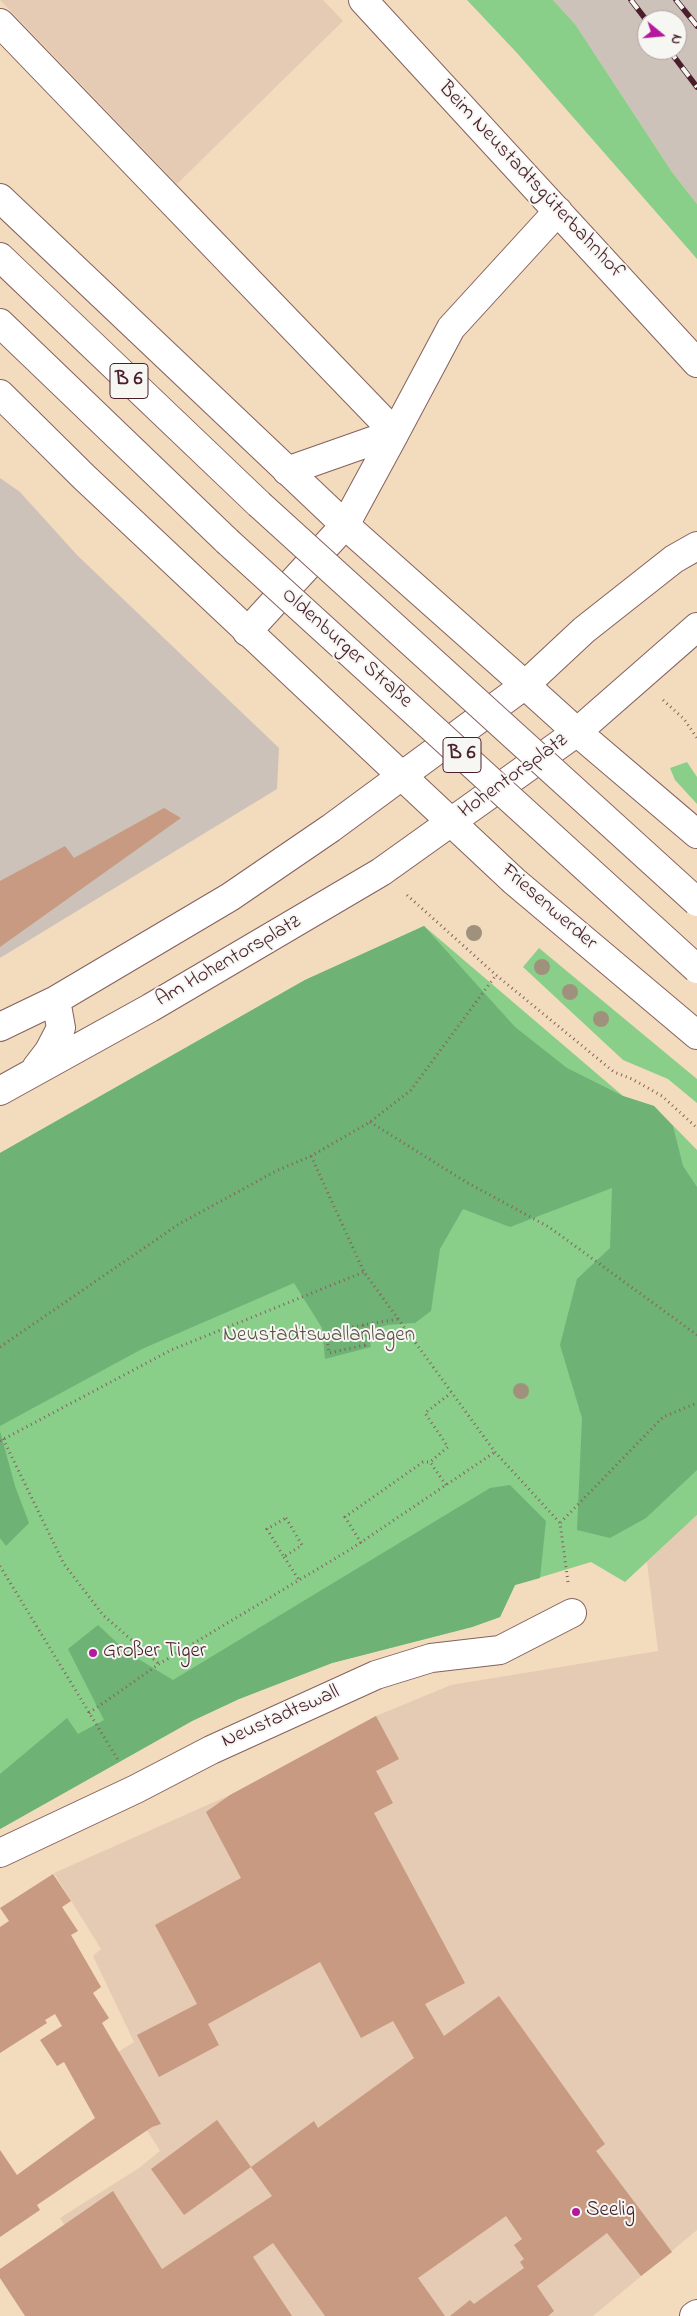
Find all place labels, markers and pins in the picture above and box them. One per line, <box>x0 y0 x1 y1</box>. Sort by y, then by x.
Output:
place label: Großer Tiger <box>103 1640 206 1666</box>
marker: Großer Tiger <box>87 1647 99 1659</box>
place label: Seelig <box>586 2199 635 2225</box>
marker: Seelig <box>570 2206 582 2218</box>

